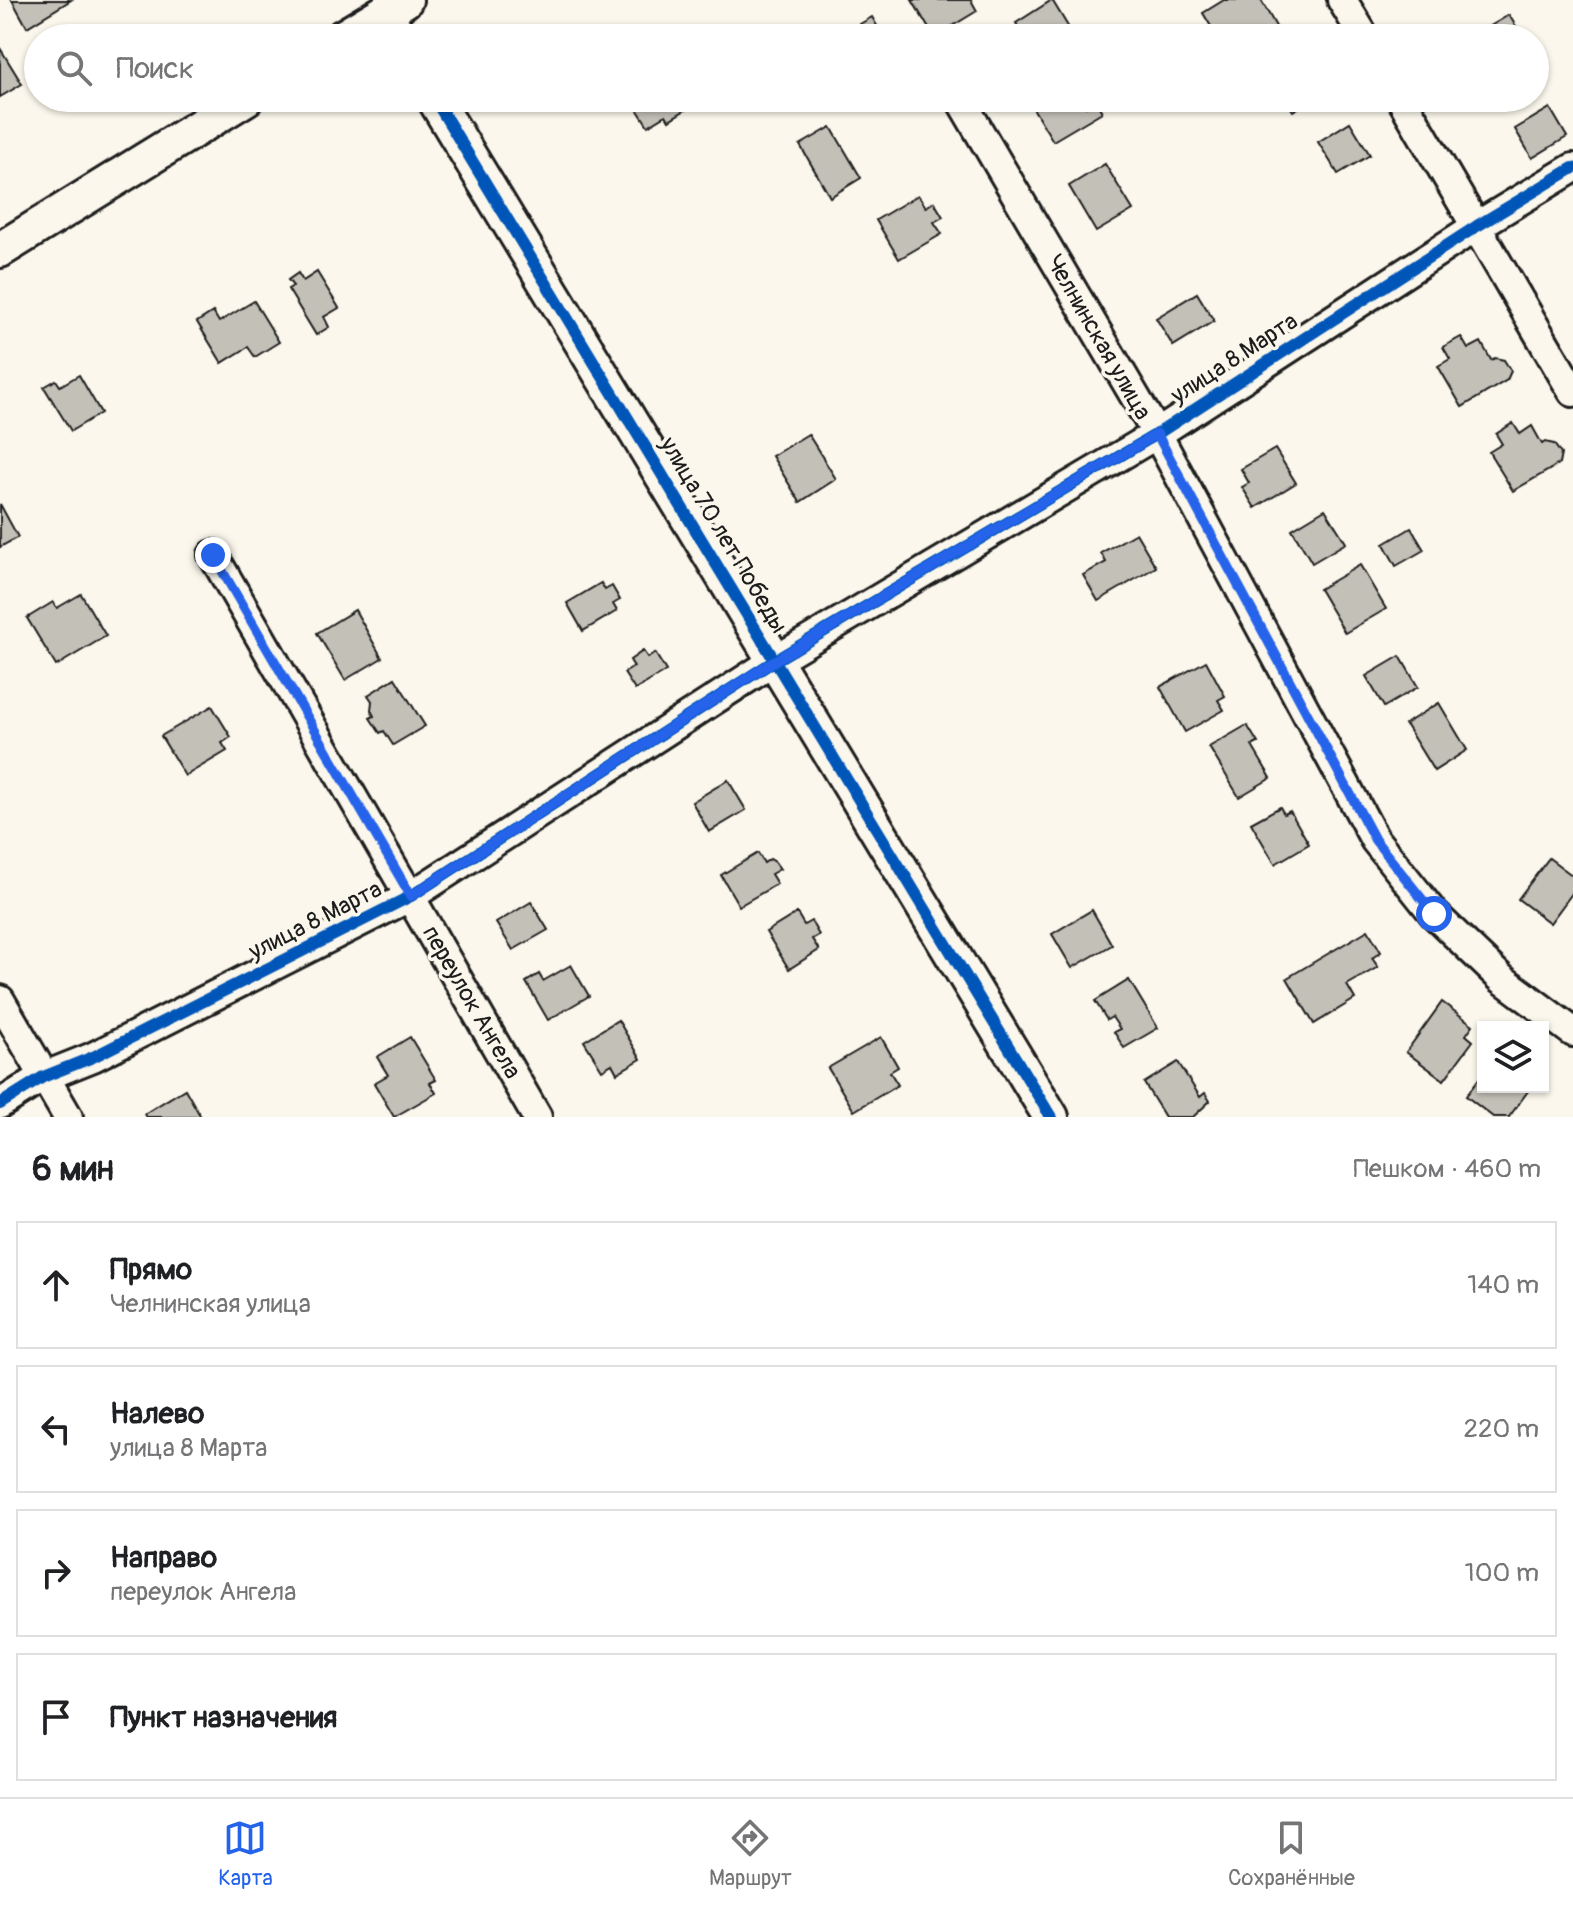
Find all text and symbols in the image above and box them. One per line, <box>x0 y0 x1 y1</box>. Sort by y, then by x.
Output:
search box <box>24 24 1549 112</box>
icon: search <box>52 46 96 90</box>
text: Поиск <box>116 50 194 87</box>
street label: Челнинская улица <box>1040 250 1157 425</box>
street label: улица 8 Марта <box>1165 307 1303 411</box>
street label: улица 70 лет Победы <box>653 431 794 639</box>
route end <box>195 537 231 573</box>
street label: улица 8 Марта <box>243 875 387 967</box>
route start <box>1416 896 1452 932</box>
street label: переулок Ангела <box>416 921 527 1084</box>
map controls <box>1477 1021 1549 1093</box>
button: layers <box>1477 1021 1549 1093</box>
text: 6 мин <box>32 1148 114 1191</box>
text: Пешком · 460 m <box>1353 1153 1541 1185</box>
text: Прямо <box>110 1251 192 1288</box>
icon: ahead <box>34 1263 78 1307</box>
text: 140 m <box>1467 1269 1539 1301</box>
text: Челнинская улица <box>110 1288 311 1320</box>
text: Налево <box>110 1395 204 1432</box>
icon: left <box>34 1407 78 1451</box>
text: 220 m <box>1463 1413 1539 1445</box>
text: улица 8 Марта <box>110 1432 267 1464</box>
text: Направо <box>110 1539 217 1576</box>
icon: right <box>34 1551 78 1595</box>
text: 100 m <box>1465 1557 1539 1589</box>
text: переулок Ангела <box>110 1576 296 1608</box>
icon: arrive <box>34 1695 78 1739</box>
text: Пункт назначения <box>110 1699 337 1736</box>
tab: Карта <box>218 1816 273 1892</box>
tab: Маршрут <box>709 1816 792 1892</box>
tab: Сохранённые <box>1228 1816 1355 1892</box>

